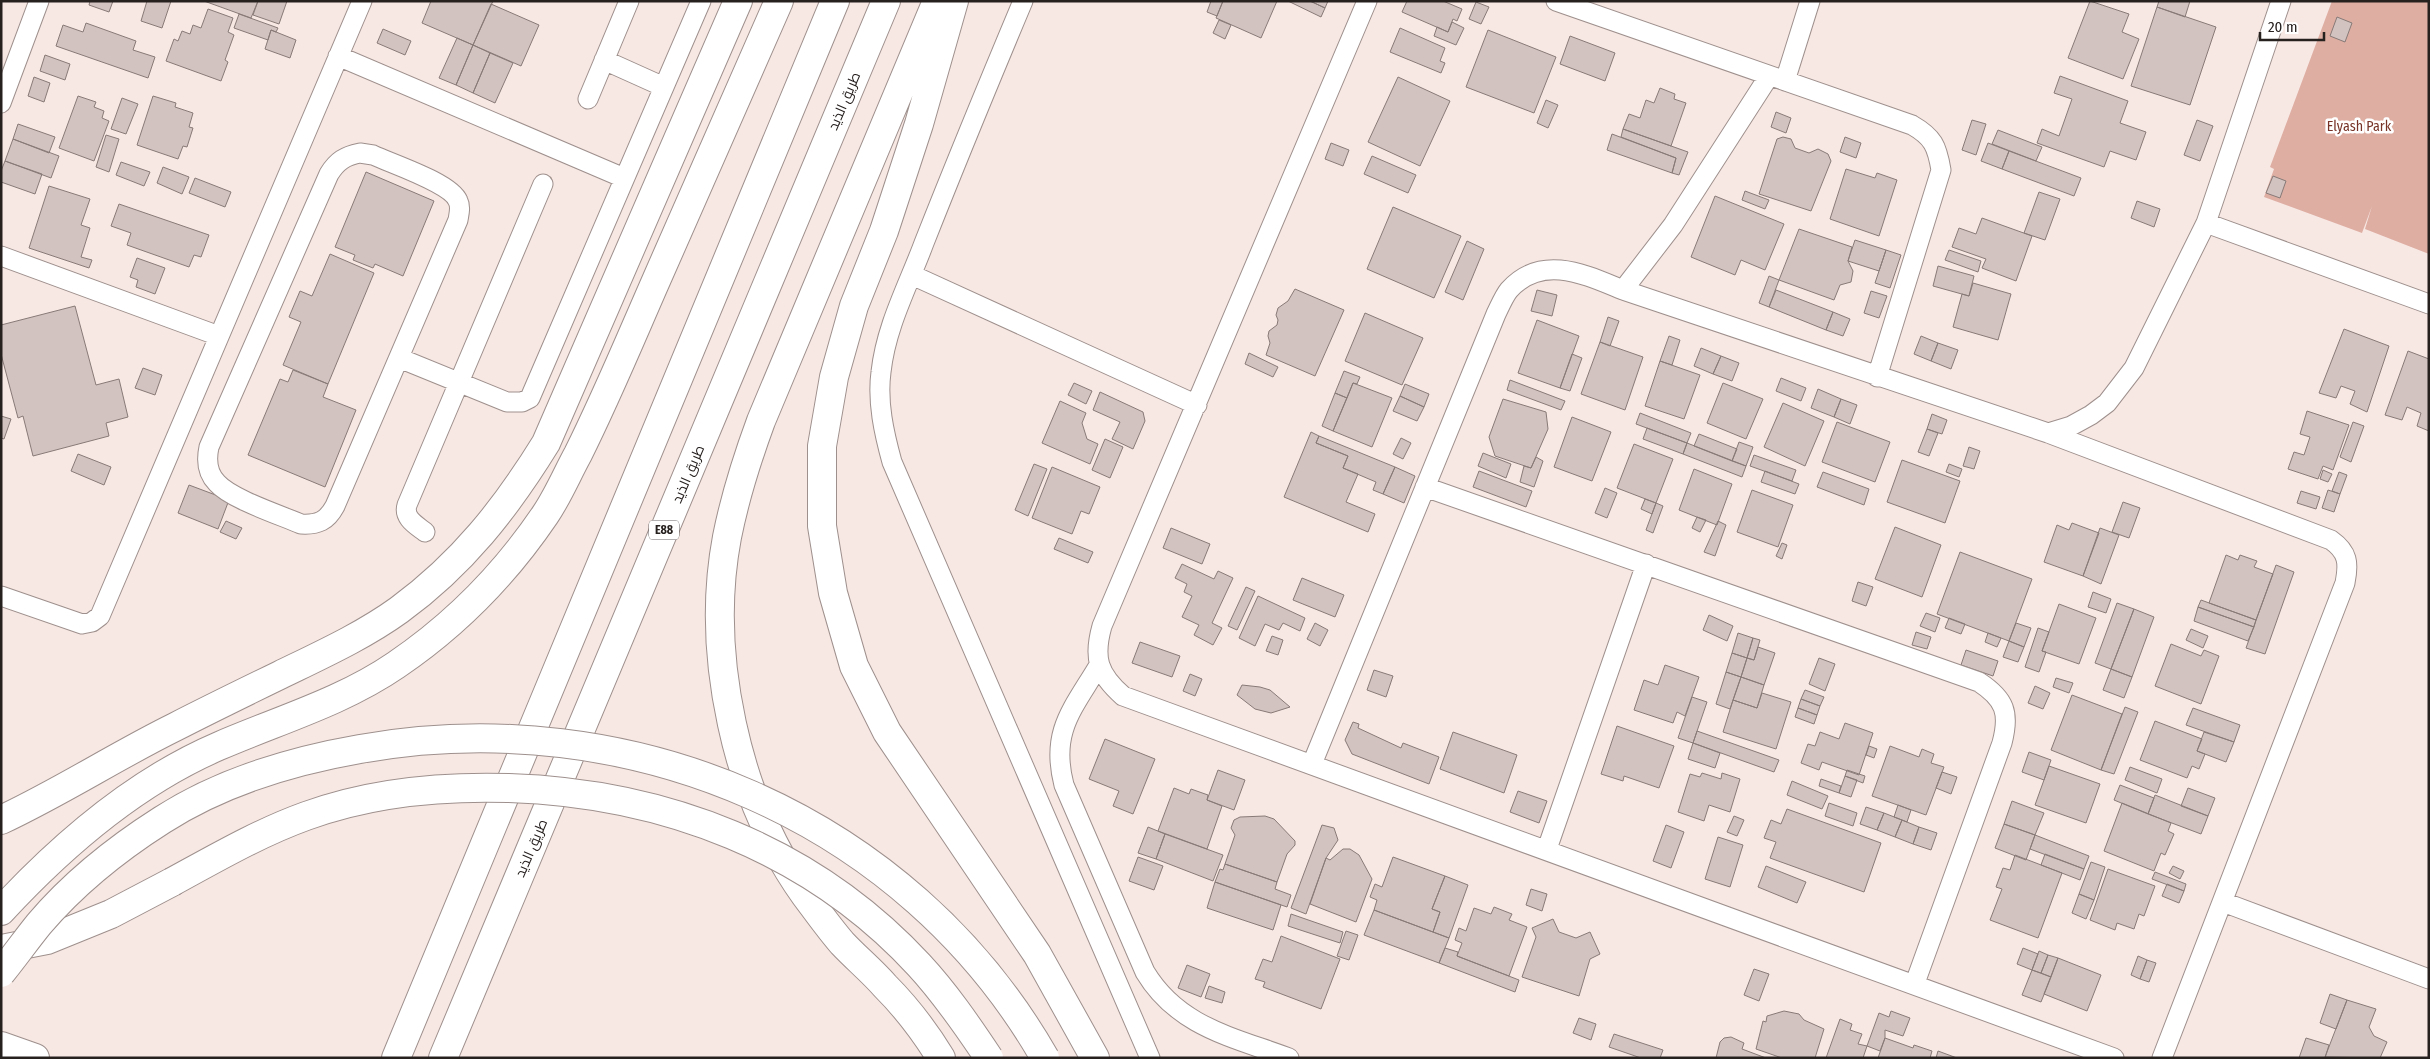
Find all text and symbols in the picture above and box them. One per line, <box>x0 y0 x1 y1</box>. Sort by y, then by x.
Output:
scale bar <box>2260 10 2324 42</box>
text: 20 m <box>2268 18 2298 36</box>
street label: طريق الذيد <box>825 70 864 133</box>
park label: Elyash Park <box>2327 118 2392 135</box>
street label: طريق الذيد <box>669 443 708 506</box>
road number: E88 <box>649 520 679 540</box>
street label: طريق الذيد <box>512 817 551 880</box>

